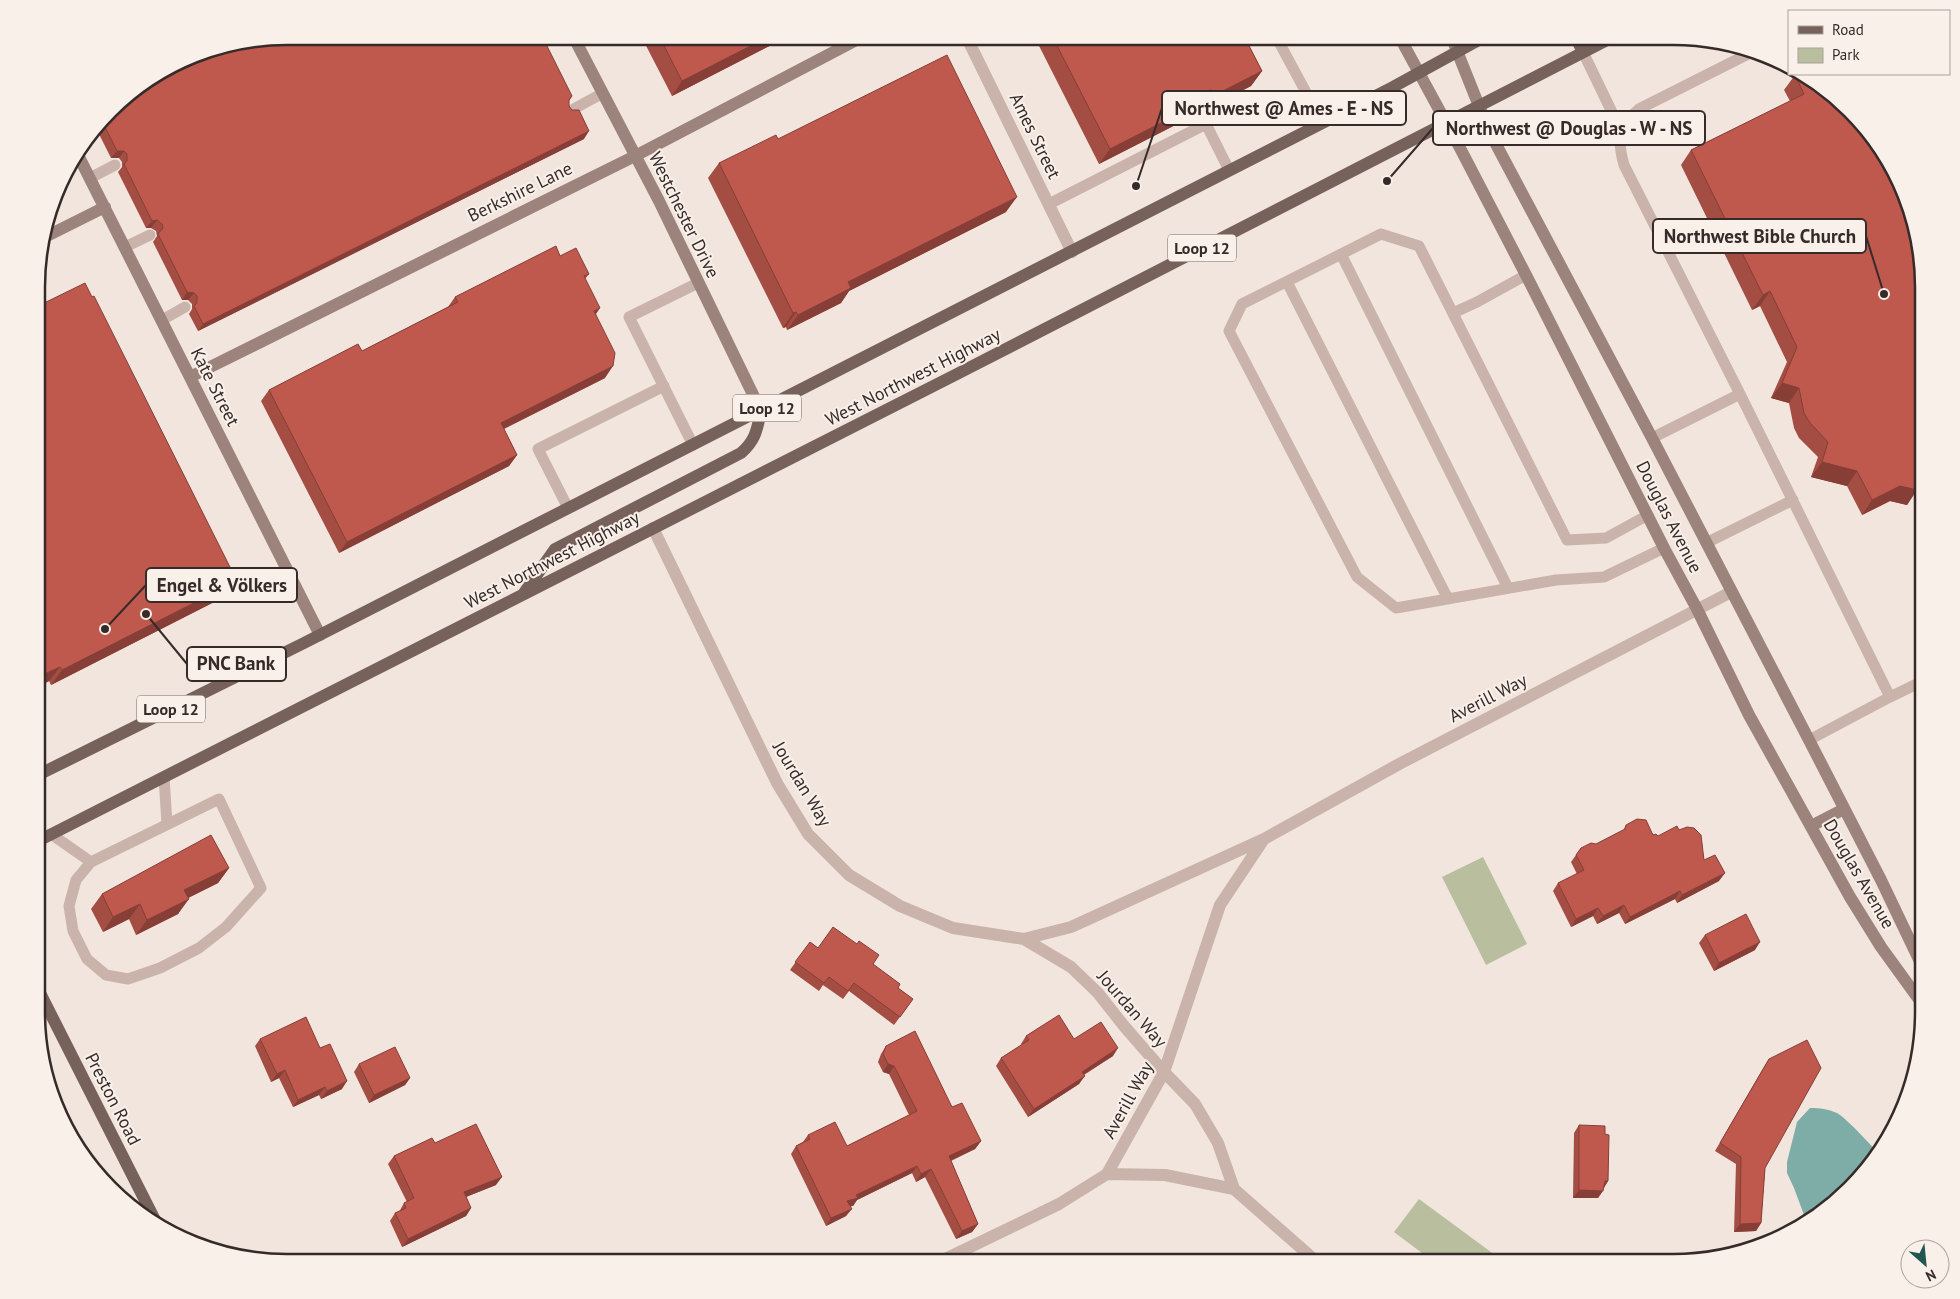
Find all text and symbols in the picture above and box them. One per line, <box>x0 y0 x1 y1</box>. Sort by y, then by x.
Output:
legend <box>1788 10 1950 75</box>
text: Road <box>1832 20 1864 39</box>
text: Park <box>1832 45 1860 64</box>
street label: Ames Street <box>1005 89 1066 182</box>
callout: Northwest @ Ames - E - NS <box>1162 91 1406 125</box>
text: Northwest @ Ames - E - NS <box>1175 96 1393 120</box>
callout: Northwest @ Douglas - W - NS <box>1433 111 1705 145</box>
text: Northwest @ Douglas - W - NS <box>1446 116 1692 140</box>
street label: Westchester Drive <box>644 148 725 282</box>
street label: Berkshire Lane <box>464 156 576 227</box>
callout: Northwest Bible Church <box>1653 219 1866 253</box>
text: Northwest Bible Church <box>1664 224 1856 248</box>
road number: Loop 12 <box>1168 234 1236 262</box>
street label: West Northwest Highway <box>821 322 1005 431</box>
street label: Kate Street <box>186 344 245 430</box>
road number: Loop 12 <box>733 394 801 422</box>
street label: Douglas Avenue <box>1631 457 1708 577</box>
street label: West Northwest Highway <box>460 505 644 614</box>
callout: Engel & Völkers <box>146 568 297 602</box>
text: Engel & Völkers <box>157 573 287 597</box>
callout: PNC Bank <box>187 647 286 681</box>
text: PNC Bank <box>197 651 276 675</box>
street label: Averill Way <box>1445 668 1531 727</box>
road number: Loop 12 <box>137 696 205 722</box>
street label: Jourdan Way <box>768 736 837 831</box>
street label: Douglas Avenue <box>1819 815 1900 933</box>
street label: Jourdan Way <box>1092 964 1173 1053</box>
street label: Preston Road <box>80 1049 147 1149</box>
street label: Averill Way <box>1097 1057 1158 1142</box>
north arrow <box>1900 1239 1950 1289</box>
text: N <box>1923 1265 1939 1286</box>

